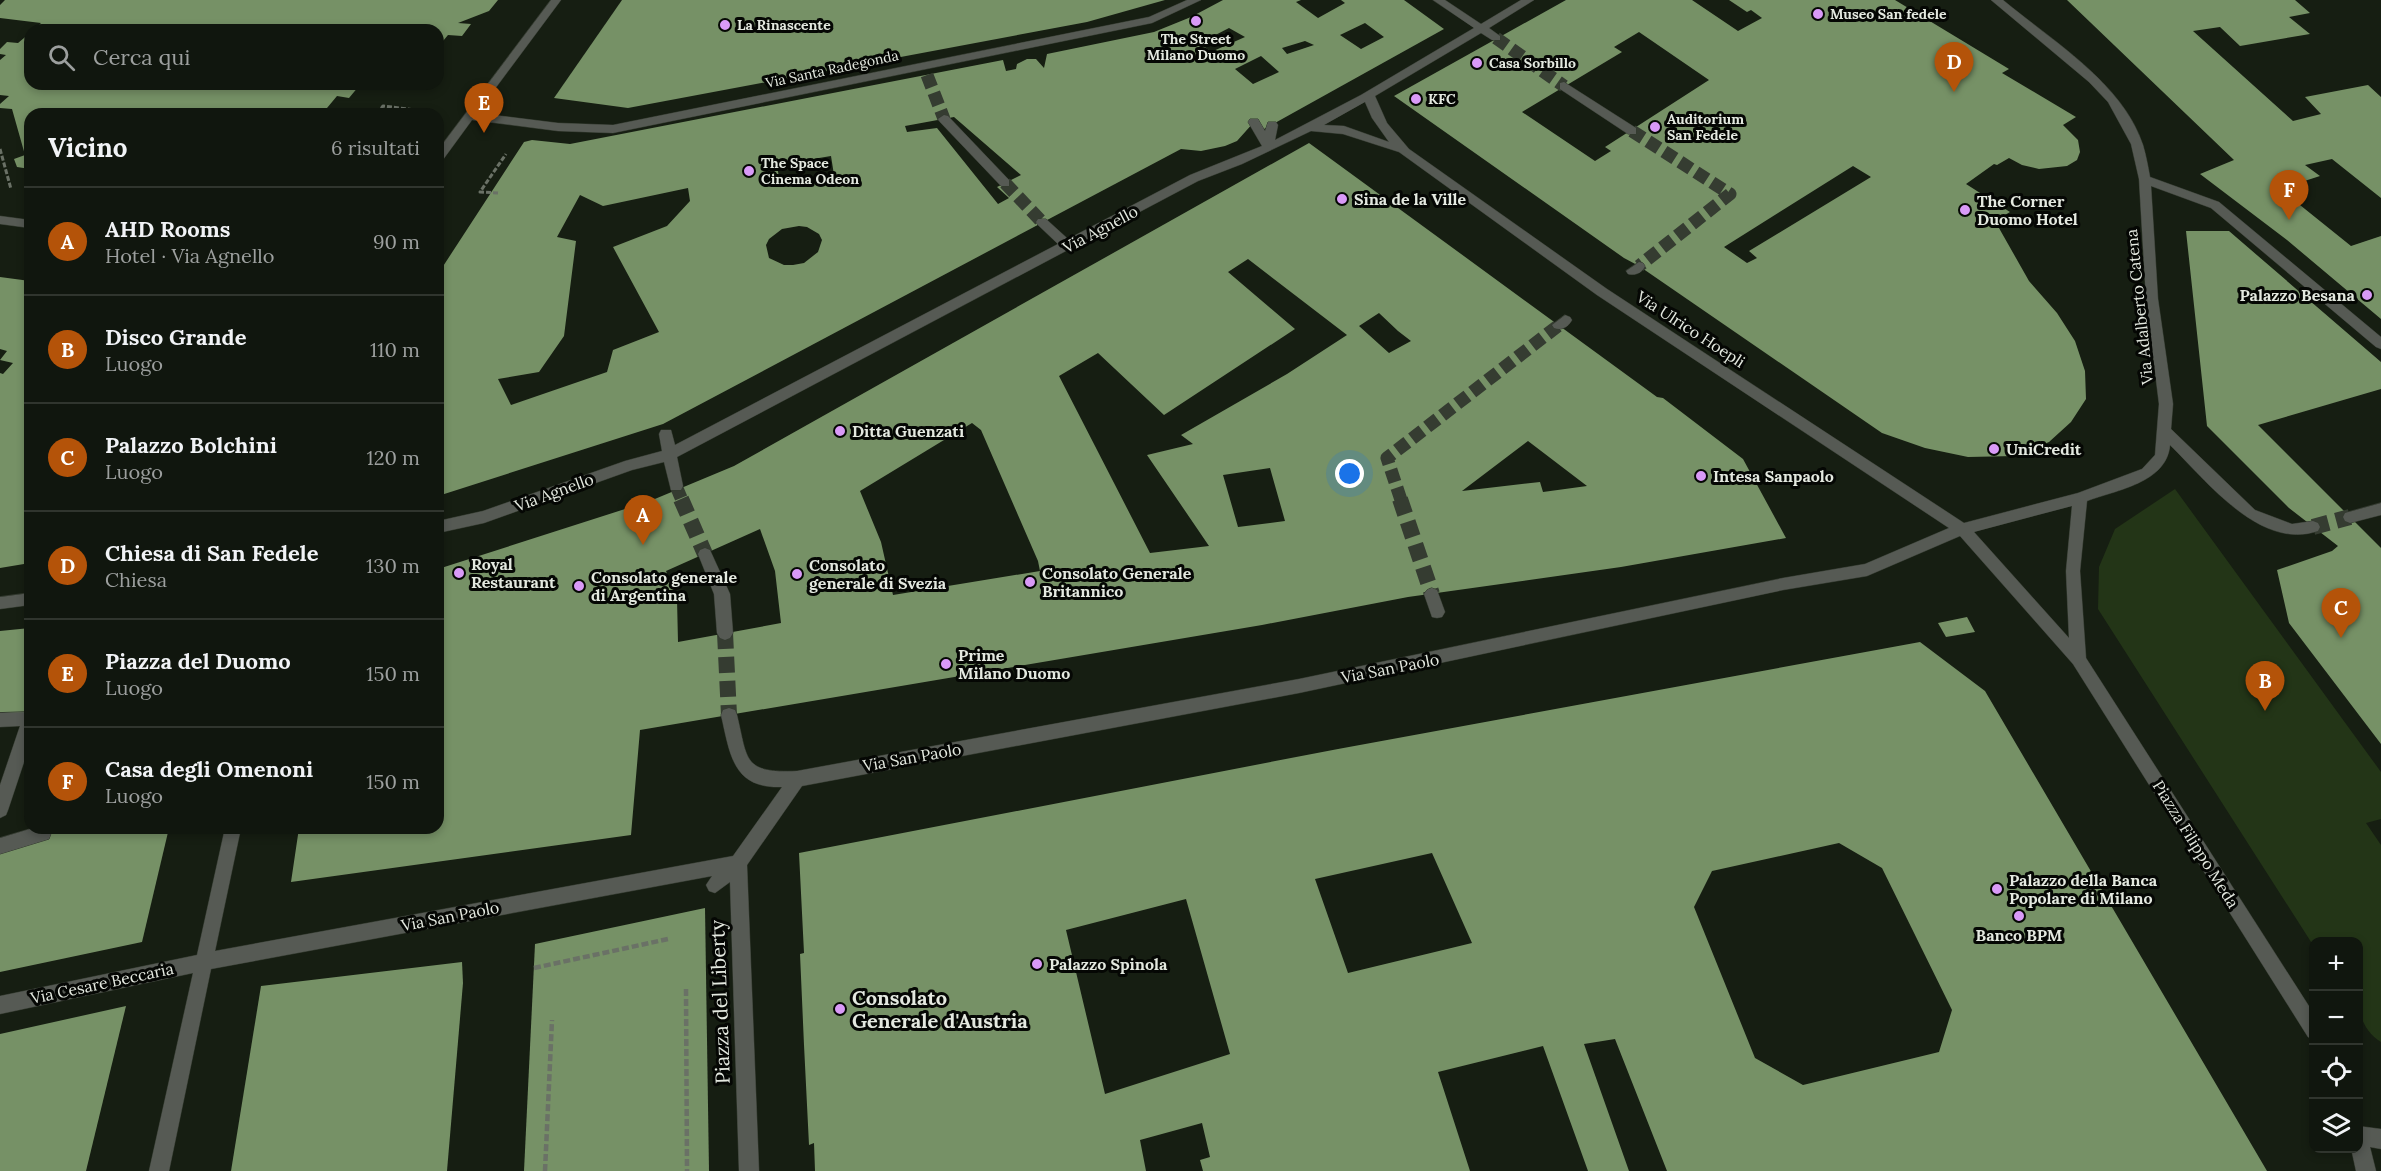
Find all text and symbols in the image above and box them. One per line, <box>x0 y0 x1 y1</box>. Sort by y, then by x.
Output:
place label: Museo San fedele <box>1830 5 1947 23</box>
marker: Museo San fedele <box>1811 7 1825 21</box>
marker: The Street Milano Duomo <box>1189 14 1203 28</box>
place label: La Rinascente <box>737 16 831 34</box>
marker: La Rinascente <box>718 18 732 32</box>
search box <box>24 24 444 90</box>
place label: The Street Milano Duomo <box>1147 30 1245 64</box>
icon: search <box>45 41 78 74</box>
pin: D <box>1934 42 1974 92</box>
text: Cerca qui <box>93 43 190 71</box>
street label: Via Santa Radegonda <box>763 46 900 92</box>
place label: Casa Sorbillo <box>1489 54 1576 72</box>
marker: Casa Sorbillo <box>1470 56 1484 70</box>
pin: E <box>464 84 504 133</box>
place label: KFC <box>1428 90 1456 108</box>
marker: KFC <box>1409 92 1423 106</box>
place label: Auditorium San Fedele <box>1667 110 1744 144</box>
marker: Auditorium San Fedele <box>1648 120 1662 134</box>
text: Vicino <box>48 131 128 164</box>
text: 6 risultati <box>331 135 420 160</box>
place label: The Space Cinema Odeon <box>761 154 859 188</box>
marker: The Space Cinema Odeon <box>742 164 756 178</box>
pin: F <box>2270 170 2308 220</box>
place label: Sina de la Ville <box>1354 189 1467 209</box>
place label: The Corner Duomo Hotel <box>1977 191 2078 229</box>
marker: Sina de la Ville <box>1335 192 1349 206</box>
street label: Via Agnello <box>1058 201 1141 258</box>
marker: The Corner Duomo Hotel <box>1958 203 1972 217</box>
text: AHD Rooms <box>105 215 231 243</box>
street label: Via Adalberto Catena <box>2121 228 2157 387</box>
text: A <box>61 229 74 254</box>
text: 90 m <box>373 229 420 254</box>
text: Hotel · Via Agnello <box>105 243 275 268</box>
place label: Palazzo Besana <box>2240 285 2356 305</box>
street label: Via Ulrico Hoepli <box>1632 286 1749 372</box>
marker: Palazzo Besana <box>2360 288 2374 302</box>
text: Disco Grande <box>105 323 247 351</box>
text: B <box>61 337 74 362</box>
text: 110 m <box>370 337 420 362</box>
text: Luogo <box>105 351 163 376</box>
place label: Ditta Guenzati <box>852 421 964 441</box>
marker: Ditta Guenzati <box>833 424 847 438</box>
text: Palazzo Bolchini <box>105 431 277 459</box>
place label: UniCredit <box>2006 439 2082 459</box>
marker: UniCredit <box>1987 442 2001 456</box>
text: C <box>61 445 74 470</box>
text: 120 m <box>366 445 420 470</box>
text: Luogo <box>105 459 163 484</box>
your location <box>1335 459 1364 488</box>
place label: Intesa Sanpaolo <box>1713 466 1834 486</box>
street label: Via Agnello <box>511 468 596 516</box>
marker: Intesa Sanpaolo <box>1694 469 1708 483</box>
pin: A <box>624 496 662 545</box>
text: Chiesa di San Fedele <box>105 539 319 567</box>
text: D <box>60 553 75 578</box>
text: 130 m <box>366 553 420 578</box>
place label: Royal Restaurant <box>471 554 556 592</box>
place label: Consolato generale di Svezia <box>809 555 947 593</box>
place label: Consolato Generale Britannico <box>1042 563 1192 601</box>
marker: Royal Restaurant <box>452 566 466 580</box>
text: Chiesa <box>105 567 167 592</box>
place label: Consolato generale di Argentina <box>591 567 737 605</box>
marker: Consolato generale di Svezia <box>790 567 804 581</box>
marker: Consolato Generale Britannico <box>1023 575 1037 589</box>
marker: Consolato generale di Argentina <box>572 579 586 593</box>
pin: C <box>2322 588 2360 638</box>
place label: Prime Milano Duomo <box>958 645 1070 683</box>
text: Piazza del Duomo <box>105 647 291 675</box>
street label: Via San Paolo <box>1338 649 1441 687</box>
marker: Prime Milano Duomo <box>939 657 953 671</box>
text: E <box>61 661 74 686</box>
text: 150 m <box>366 661 420 686</box>
pin: B <box>2246 662 2284 711</box>
text: Luogo <box>105 675 163 700</box>
street label: Via San Paolo <box>860 739 963 776</box>
text: Casa degli Omenoni <box>105 755 313 783</box>
text: F <box>62 769 73 794</box>
text: 150 m <box>366 769 420 794</box>
street label: Piazza Filippo Meda <box>2149 776 2243 912</box>
text: Luogo <box>105 783 163 808</box>
place label: Palazzo della Banca Popolare di Milano <box>2009 870 2158 908</box>
marker: Palazzo della Banca Popolare di Milano <box>1990 882 2004 896</box>
street label: Via San Paolo <box>398 897 501 935</box>
marker: Banco BPM <box>2012 909 2026 923</box>
street label: Piazza del Liberty <box>704 919 735 1085</box>
place label: Banco BPM <box>1976 925 2062 945</box>
map controls <box>2309 937 2363 1153</box>
button: + <box>2309 937 2363 991</box>
place label: Palazzo Spinola <box>1049 954 1168 974</box>
marker: Palazzo Spinola <box>1030 957 1044 971</box>
street label: Via Cesare Beccaria <box>28 958 175 1008</box>
place label: Consolato Generale d'Austria <box>852 985 1028 1033</box>
button: − <box>2309 991 2363 1045</box>
marker: Consolato Generale d'Austria <box>833 1002 847 1016</box>
button: locate <box>2309 1045 2363 1099</box>
button: layers <box>2309 1099 2363 1153</box>

